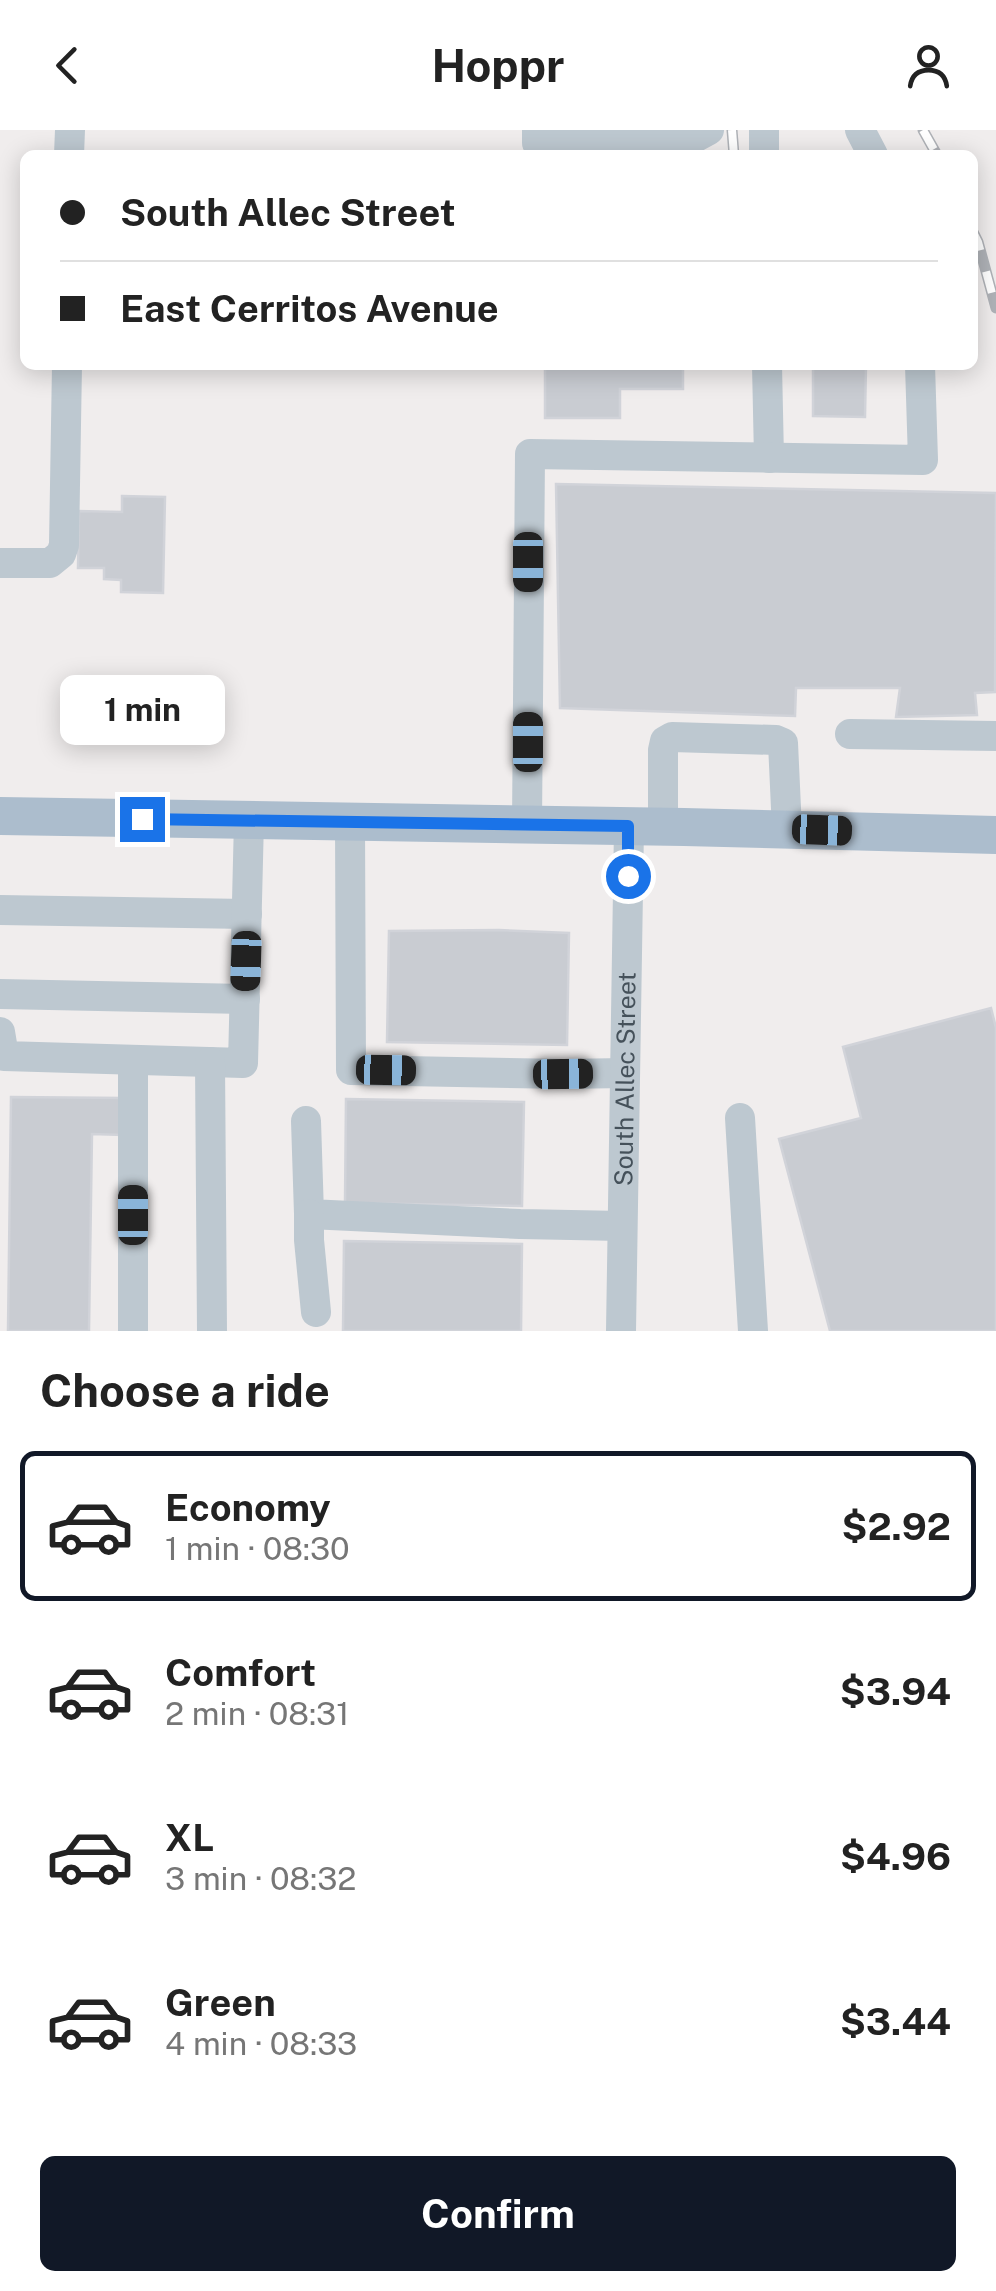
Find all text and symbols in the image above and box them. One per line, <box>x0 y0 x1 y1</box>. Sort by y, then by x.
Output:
icon: back <box>40 38 95 93</box>
icon: person <box>901 38 956 93</box>
text: Hoppr <box>431 39 565 92</box>
text: South Allec Street <box>120 190 456 235</box>
text: East Cerritos Avenue <box>120 286 499 331</box>
car <box>513 532 543 592</box>
callout: 1 min <box>59 674 224 744</box>
text: 1 min <box>104 691 181 728</box>
car <box>513 712 543 772</box>
route end <box>120 797 165 842</box>
car <box>791 814 853 846</box>
route start <box>606 854 651 899</box>
car <box>230 930 262 992</box>
street label: South Allec Street <box>608 972 642 1186</box>
car <box>356 1054 416 1086</box>
car <box>533 1058 593 1090</box>
car <box>118 1185 148 1245</box>
text: Choose a ride <box>40 1364 330 1417</box>
icon: car <box>45 1481 135 1571</box>
text: Economy <box>165 1485 331 1530</box>
text: $2.92 <box>842 1504 951 1549</box>
text: 1 min · 08:30 <box>165 1530 350 1567</box>
icon: car <box>45 1646 135 1736</box>
text: Comfort <box>165 1650 316 1695</box>
text: $3.94 <box>840 1669 951 1714</box>
text: 2 min · 08:31 <box>165 1695 349 1732</box>
icon: car <box>45 1811 135 1901</box>
text: XL <box>165 1815 214 1860</box>
text: $4.96 <box>840 1834 951 1879</box>
text: 3 min · 08:32 <box>165 1860 356 1897</box>
icon: car <box>45 1976 135 2066</box>
text: Green <box>165 1980 276 2025</box>
text: $3.44 <box>840 1999 951 2044</box>
text: 4 min · 08:33 <box>165 2025 357 2062</box>
button: Confirm <box>40 2156 956 2271</box>

